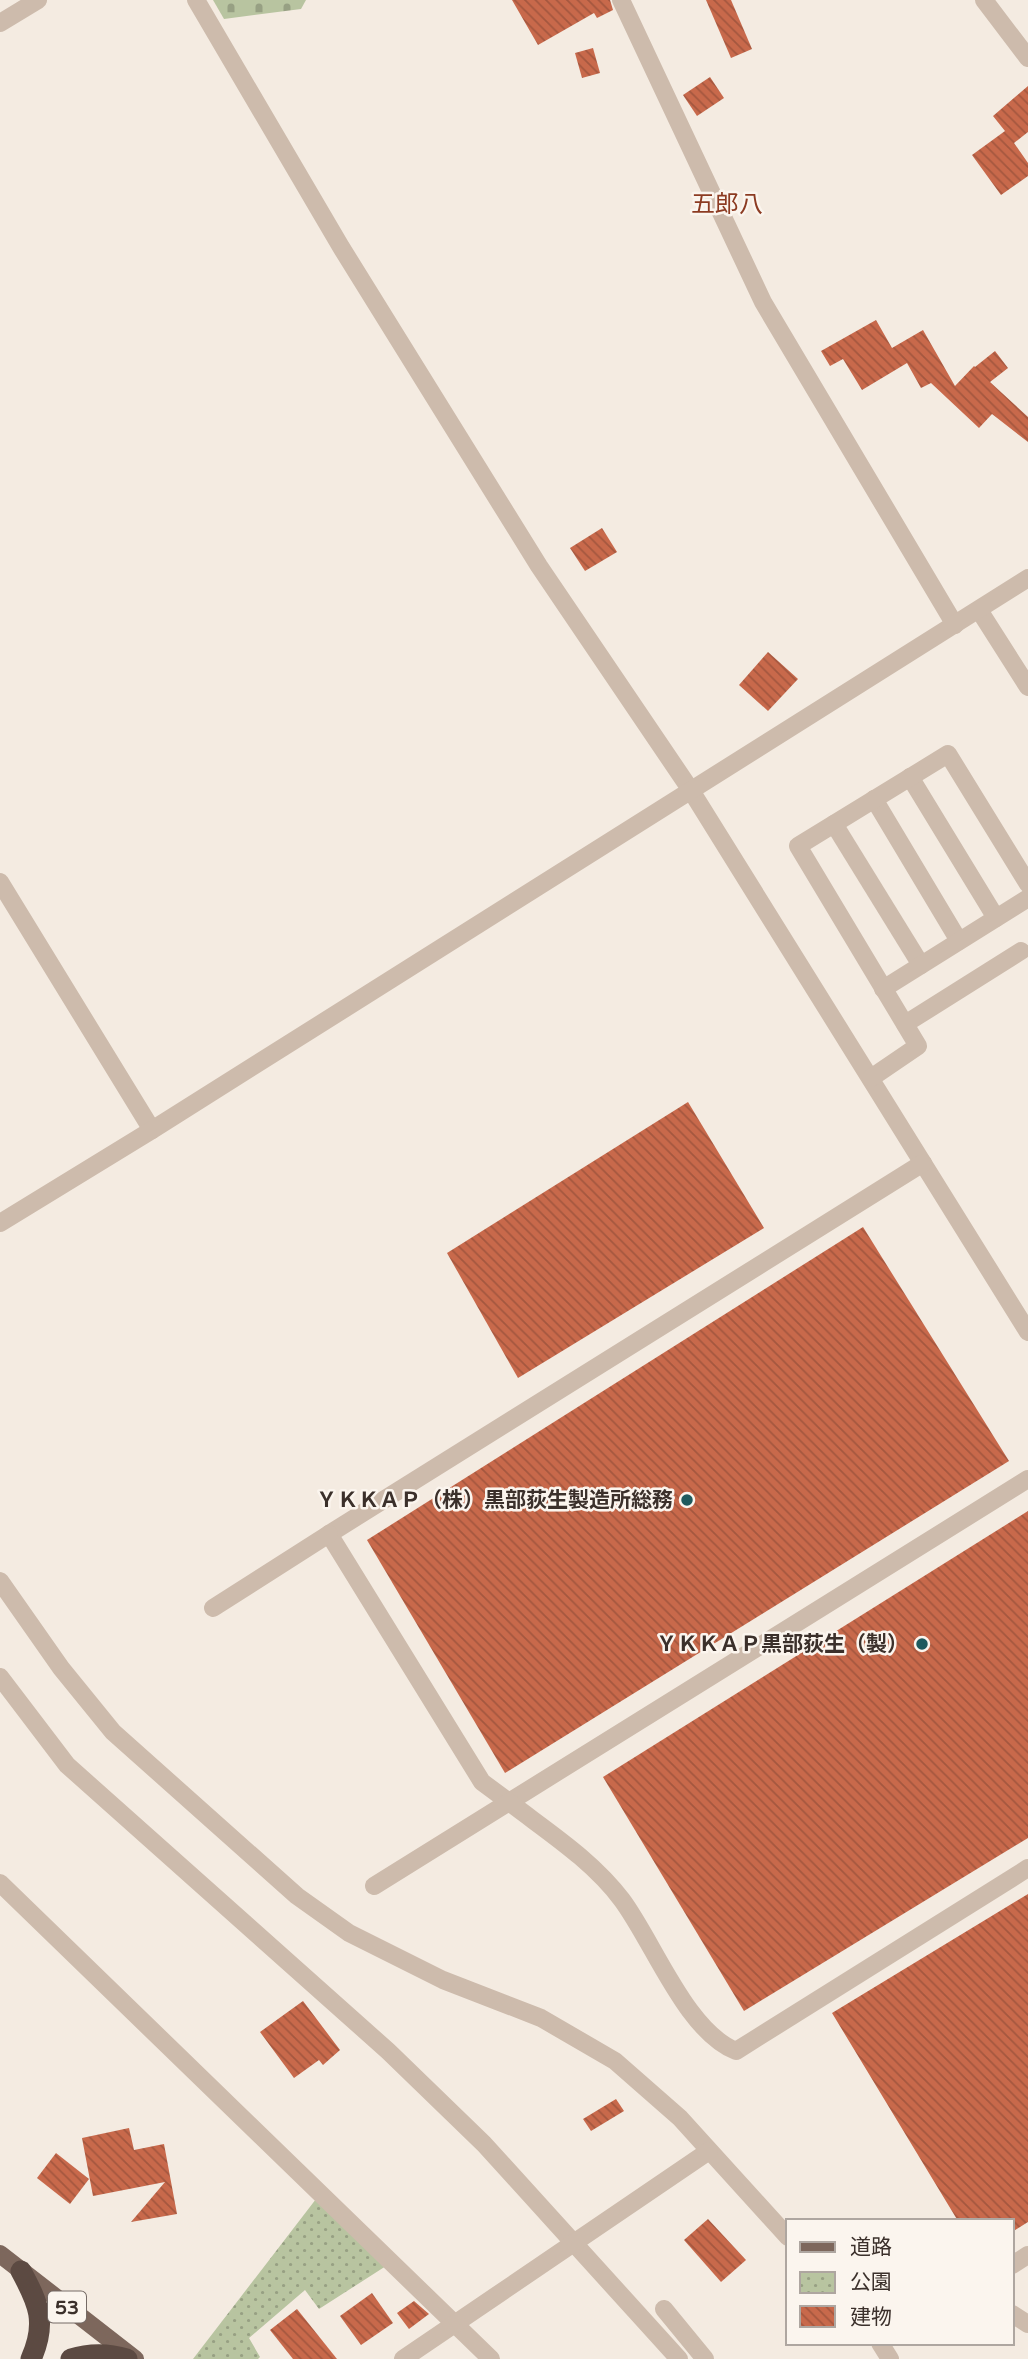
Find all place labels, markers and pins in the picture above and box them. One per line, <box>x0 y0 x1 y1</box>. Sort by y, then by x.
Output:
place label: ＹＫＫＡＰ（株）黒部荻生製造所総務 <box>316 1488 673 1513</box>
marker: ＹＫＫＡＰ（株）黒部荻生製造所総務 <box>679 1492 695 1508</box>
place label: ＹＫＫＡＰ黒部荻生（製） <box>656 1632 908 1657</box>
marker: ＹＫＫＡＰ黒部荻生（製） <box>914 1636 930 1652</box>

